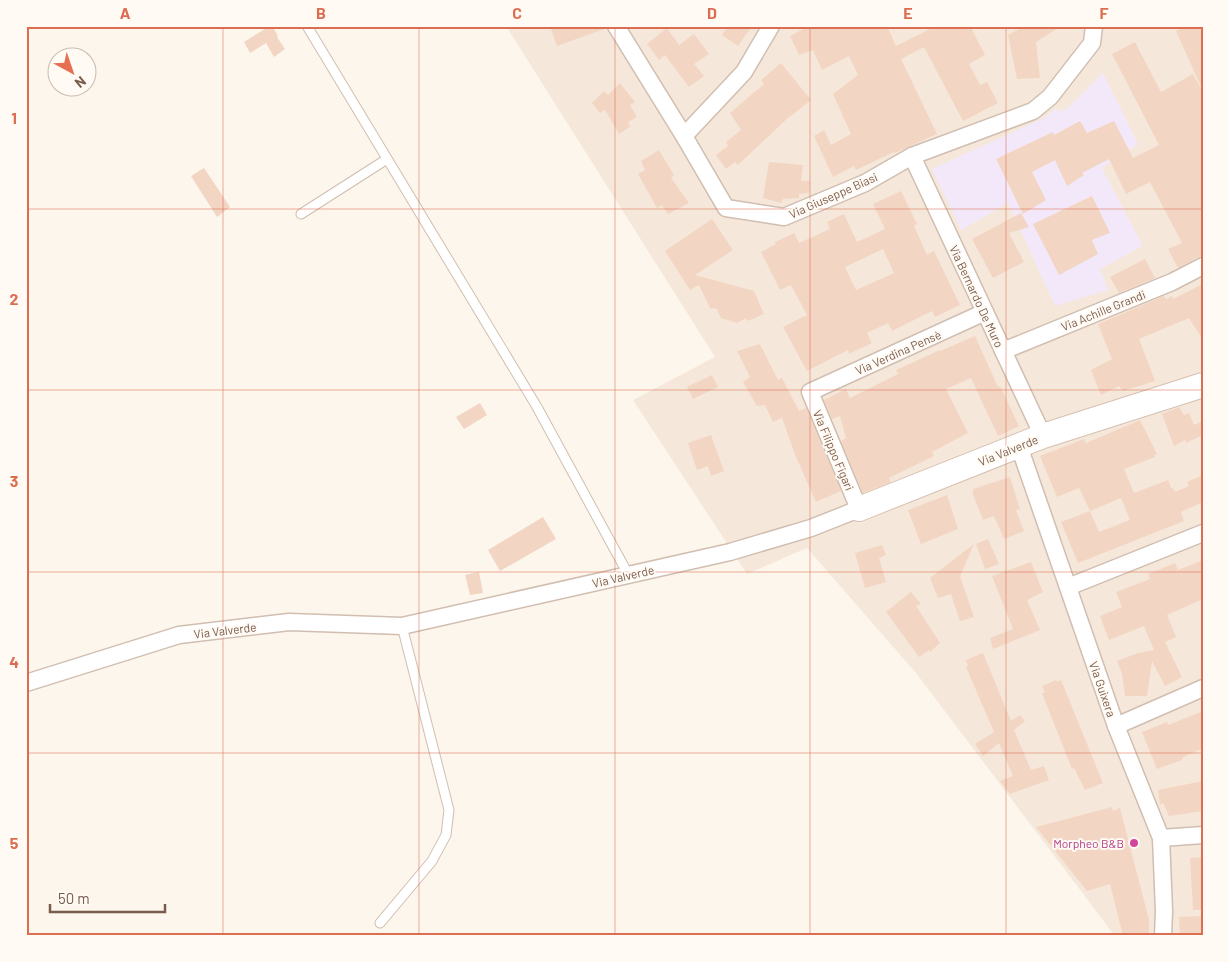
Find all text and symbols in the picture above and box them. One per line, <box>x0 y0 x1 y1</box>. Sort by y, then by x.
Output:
text: A <box>120 3 131 22</box>
text: B <box>316 3 326 22</box>
text: C <box>512 3 522 22</box>
text: D <box>707 3 717 22</box>
text: E <box>903 3 913 22</box>
text: F <box>1100 3 1109 22</box>
north arrow <box>48 48 98 98</box>
text: N <box>72 73 90 92</box>
text: 1 <box>11 108 17 127</box>
street label: Via Giuseppe Biasi <box>787 169 879 221</box>
street label: Via Bernardo De Muro <box>947 243 1007 349</box>
street label: Via Achille Grandi <box>1059 287 1147 333</box>
text: 2 <box>10 289 19 308</box>
street label: Via Verdina Pensè <box>853 327 943 377</box>
street label: Via Filippo Figari <box>811 408 857 492</box>
street label: Via Valverde <box>976 432 1040 468</box>
text: 3 <box>10 471 18 490</box>
street label: Via Valverde <box>591 562 655 590</box>
street label: Via Valverde <box>193 619 257 641</box>
text: 4 <box>9 652 19 671</box>
street label: Via Guixera <box>1087 659 1119 719</box>
text: 5 <box>10 833 19 852</box>
place label: Morpheo B&B <box>1053 836 1124 850</box>
marker: Morpheo B&B <box>1128 837 1140 849</box>
scale bar <box>50 882 165 914</box>
text: 50 m <box>58 889 90 907</box>

